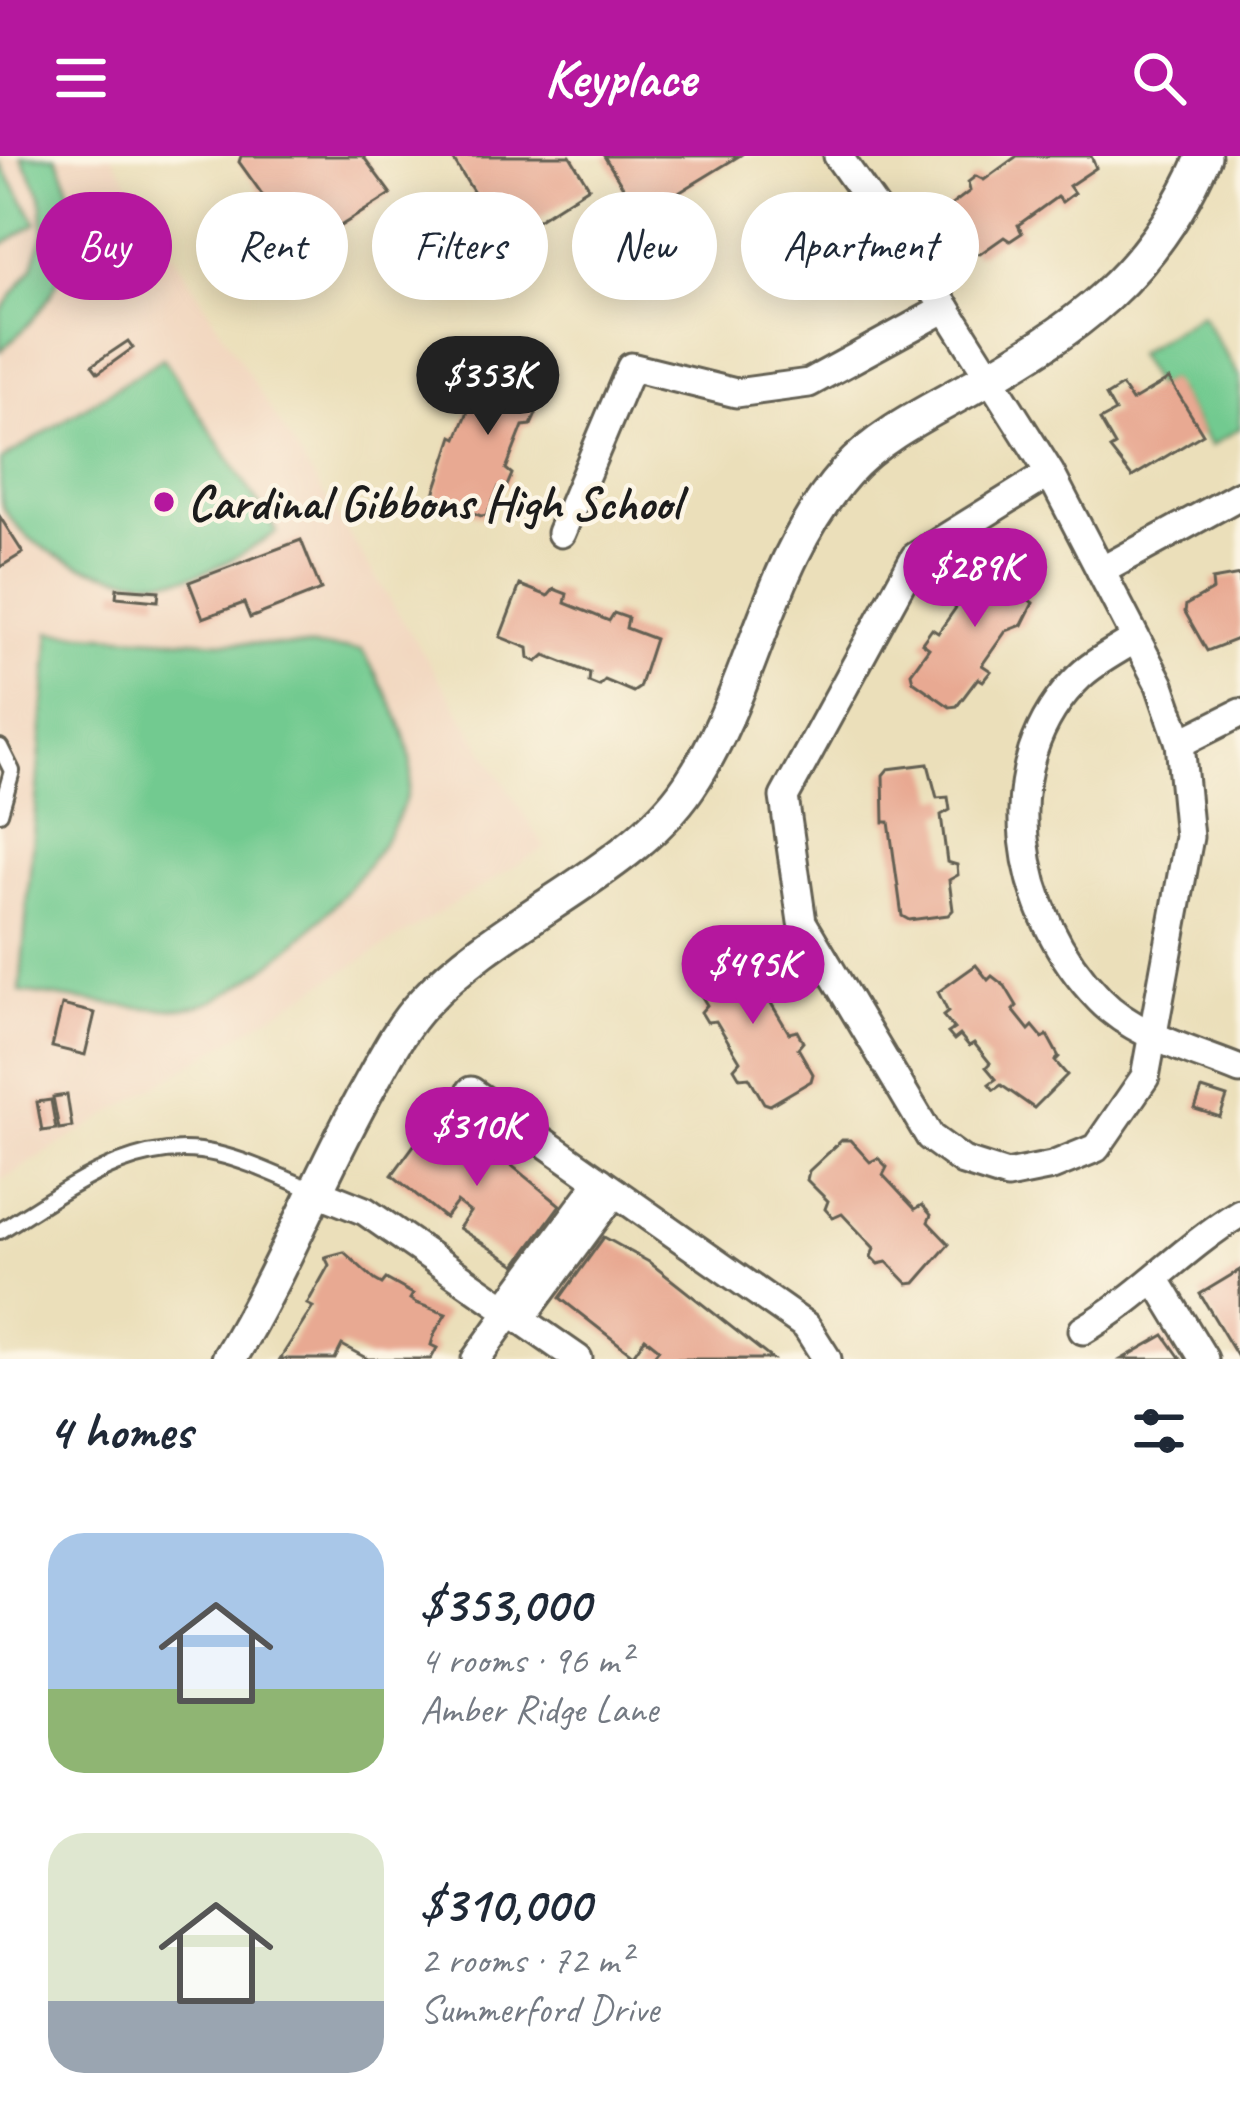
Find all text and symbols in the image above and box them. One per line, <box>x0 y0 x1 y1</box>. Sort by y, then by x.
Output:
text: Keyplace <box>544 44 696 112</box>
icon: menu <box>48 45 114 111</box>
icon: search <box>1126 45 1192 111</box>
chip: Buy <box>36 192 172 300</box>
chip: Rent <box>196 192 348 300</box>
chip: Filters <box>372 192 548 300</box>
chip: New <box>572 192 717 300</box>
chip: Apartment <box>741 192 979 300</box>
pin: $353K <box>404 336 572 438</box>
text: $353K <box>443 350 533 399</box>
place label: Cardinal Gibbons High School <box>188 473 689 533</box>
marker: Cardinal Gibbons High School <box>151 489 177 515</box>
pin: $289K <box>891 528 1059 630</box>
text: $289K <box>930 542 1020 591</box>
pin: $495K <box>669 925 837 1027</box>
text: $495K <box>709 939 797 988</box>
pin: $310K <box>393 1087 561 1189</box>
text: $310K <box>432 1101 522 1150</box>
icon: filters <box>1126 1398 1192 1464</box>
text: 4 homes <box>48 1399 192 1463</box>
text: $353,000 <box>420 1572 590 1636</box>
icon: home <box>144 1581 288 1725</box>
text: 4 rooms · 96 m² <box>420 1636 631 1685</box>
text: Amber Ridge Lane <box>420 1685 658 1734</box>
text: $310,000 <box>420 1872 591 1936</box>
icon: home <box>144 1881 288 2025</box>
text: 2 rooms · 72 m² <box>420 1936 631 1985</box>
text: Summerford Drive <box>420 1985 659 2034</box>

